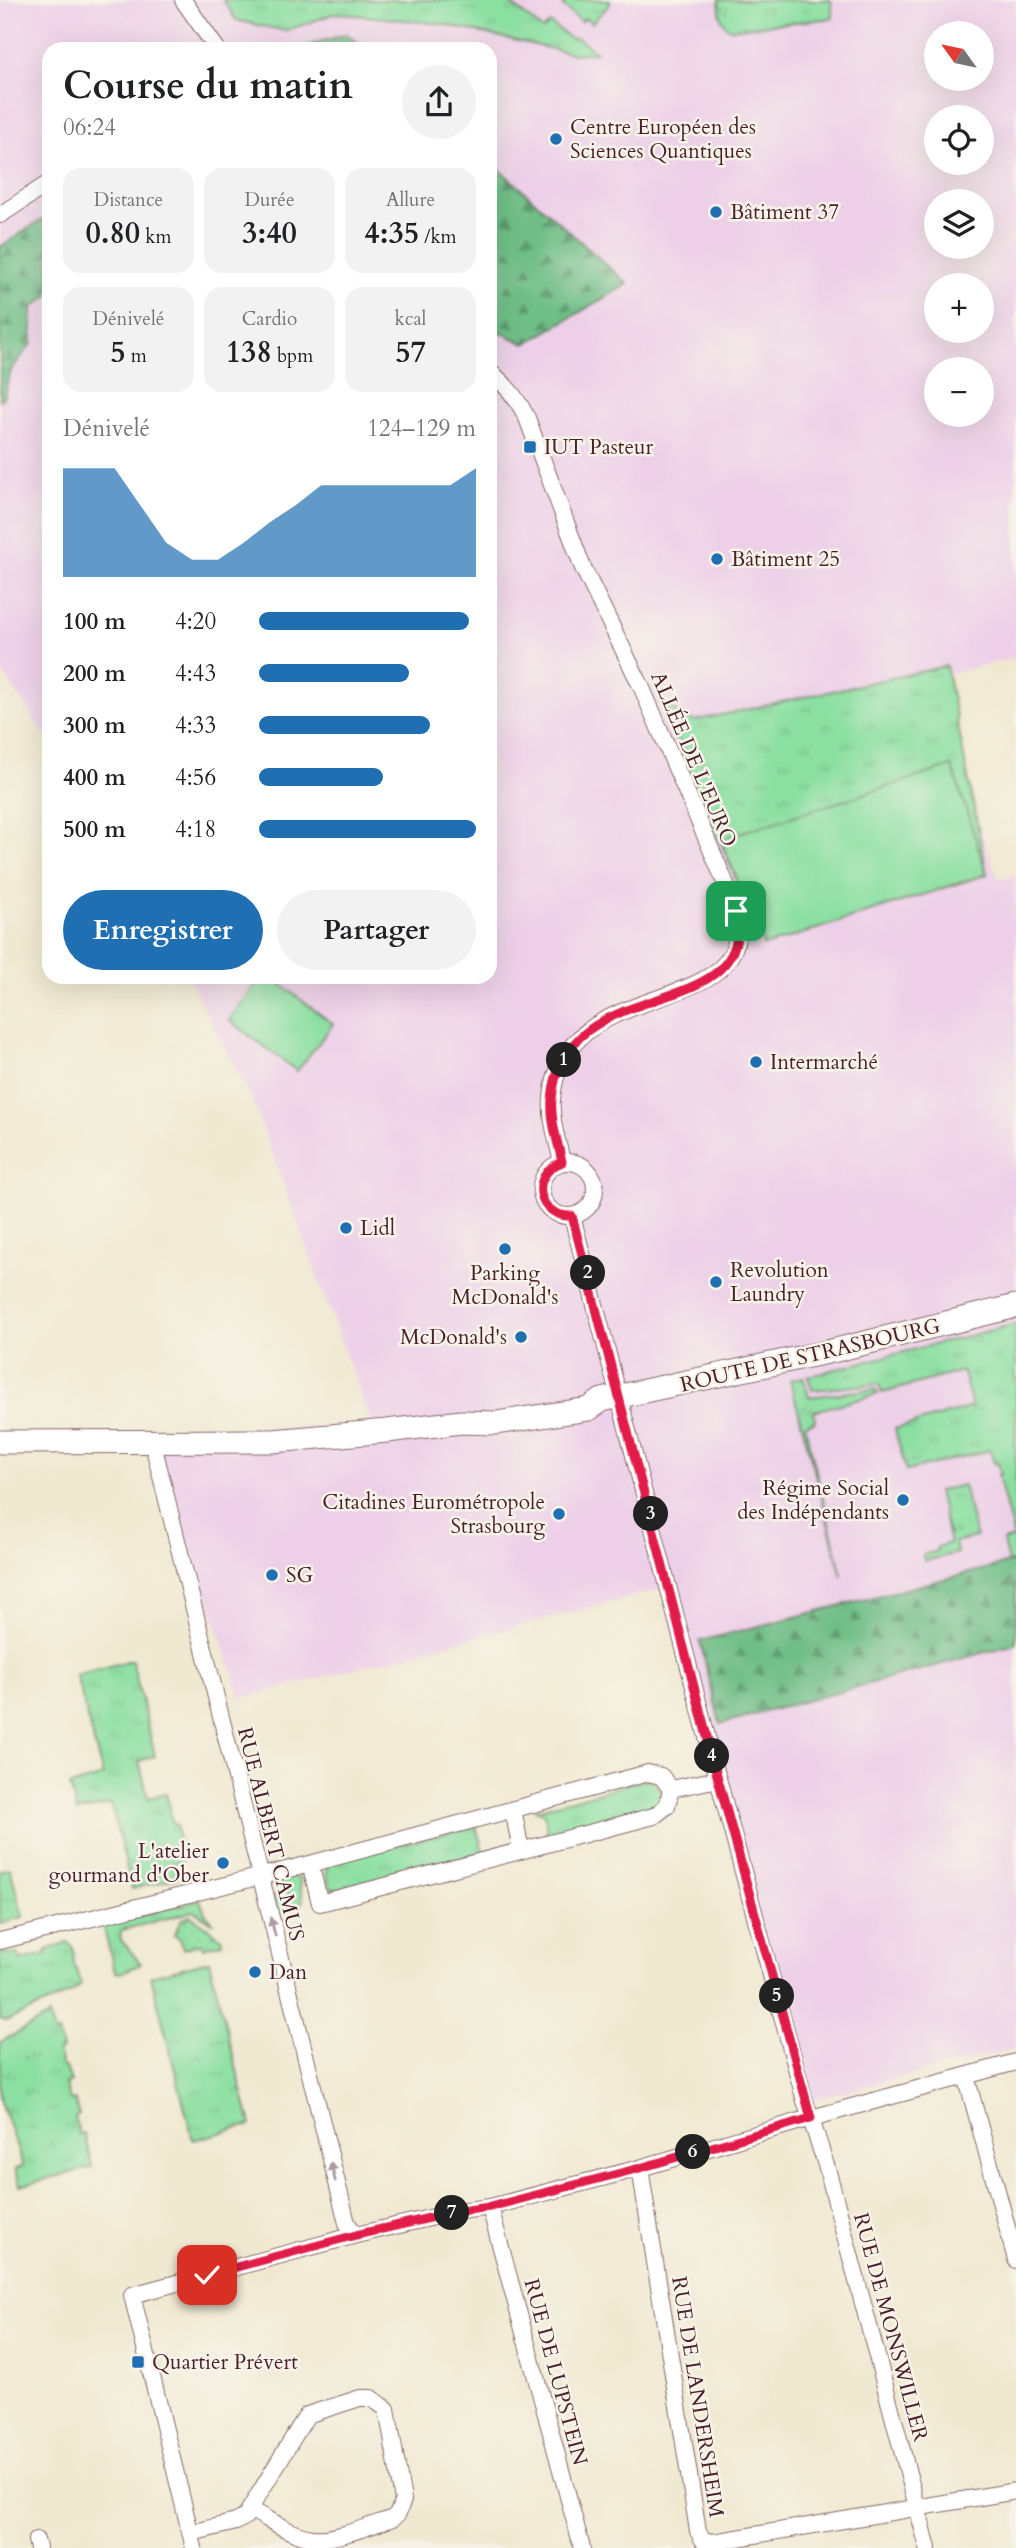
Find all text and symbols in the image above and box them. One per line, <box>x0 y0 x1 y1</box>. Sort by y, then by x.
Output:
north arrow <box>924 21 994 91</box>
map controls <box>924 21 994 427</box>
text: Course du matin <box>63 60 353 112</box>
button: share <box>402 65 476 139</box>
button: locate <box>924 105 994 175</box>
text: 06:24 <box>63 112 116 143</box>
place label: Centre Européen des Sciences Quantiques <box>570 113 756 166</box>
marker: Centre Européen des Sciences Quantiques <box>548 131 564 147</box>
text: Distance <box>94 187 163 213</box>
text: Durée <box>244 187 295 213</box>
text: Allure <box>386 187 435 213</box>
button: layers <box>924 189 994 259</box>
place label: Bâtiment 37 <box>730 198 839 227</box>
marker: Bâtiment 37 <box>708 204 724 220</box>
text: 0.80 <box>85 213 140 254</box>
text: 3:40 <box>242 213 297 254</box>
text: 4:35 <box>364 213 419 254</box>
text: km <box>140 224 172 250</box>
text: /km <box>419 224 457 250</box>
button: + <box>924 273 994 343</box>
text: Dénivelé <box>93 306 164 332</box>
text: Cardio <box>242 306 297 332</box>
text: kcal <box>395 306 426 332</box>
text: 5 <box>110 332 126 373</box>
text: 138 <box>226 332 272 373</box>
text: 57 <box>395 332 426 373</box>
text: m <box>126 343 147 369</box>
text: bpm <box>272 343 313 369</box>
button: − <box>924 357 994 427</box>
text: Dénivelé <box>63 413 150 444</box>
text: 124–129 m <box>367 413 476 444</box>
place label: IUT Pasteur <box>544 433 654 462</box>
marker: IUT Pasteur <box>522 439 538 455</box>
place label: Bâtiment 25 <box>731 545 840 574</box>
marker: Bâtiment 25 <box>709 551 725 567</box>
text: 100 m <box>63 606 126 637</box>
text: 4:20 <box>175 606 216 637</box>
text: 200 m <box>63 658 126 689</box>
text: 4:43 <box>175 658 216 689</box>
street label: ALLÉE DE L'EURO <box>643 667 744 851</box>
text: 300 m <box>63 710 126 741</box>
text: 4:33 <box>175 710 216 741</box>
text: 400 m <box>63 762 126 793</box>
text: 4:56 <box>175 762 216 793</box>
text: 500 m <box>63 814 126 845</box>
text: 4:18 <box>175 814 216 845</box>
pin <box>706 881 766 941</box>
button: Enregistrer <box>63 890 263 970</box>
button: Partager <box>277 890 476 970</box>
icon: arrive <box>717 892 755 930</box>
pin: 1 <box>546 1042 582 1078</box>
text: 1 <box>559 1046 568 1072</box>
place label: Intermarché <box>770 1048 878 1077</box>
marker: Intermarché <box>748 1054 764 1070</box>
place label: Lidl <box>360 1214 395 1243</box>
marker: Lidl <box>338 1220 354 1236</box>
marker: Parking McDonald's <box>497 1241 513 1257</box>
pin: 2 <box>570 1256 606 1290</box>
place label: Revolution Laundry <box>730 1256 829 1309</box>
place label: Parking McDonald's <box>451 1259 559 1312</box>
text: 2 <box>583 1259 592 1285</box>
marker: Revolution Laundry <box>708 1274 724 1290</box>
street label: ROUTE DE STRASBOURG <box>677 1311 943 1400</box>
place label: McDonald's <box>400 1323 507 1352</box>
marker: McDonald's <box>513 1329 529 1345</box>
place label: Régime Social des Indépendants <box>737 1474 889 1527</box>
place label: Citadines Eurométropole Strasbourg <box>322 1488 545 1541</box>
marker: Régime Social des Indépendants <box>895 1492 911 1508</box>
pin: 3 <box>634 1496 668 1532</box>
text: 3 <box>646 1500 655 1526</box>
marker: Citadines Eurométropole Strasbourg <box>551 1506 567 1522</box>
place label: SG <box>286 1561 314 1590</box>
marker: SG <box>264 1567 280 1583</box>
street label: RUE ALBERT CAMUS <box>230 1724 311 1944</box>
pin: 4 <box>694 1738 730 1774</box>
text: 4 <box>707 1742 716 1768</box>
place label: L'atelier gourmand d'Ober <box>49 1837 209 1890</box>
marker: L'atelier gourmand d'Ober <box>215 1855 231 1871</box>
one-way arrow <box>268 1916 279 1938</box>
place label: Dan <box>269 1958 307 1987</box>
marker: Dan <box>247 1964 263 1980</box>
pin: 5 <box>760 1979 794 2014</box>
text: 5 <box>772 1982 781 2008</box>
pin: 6 <box>676 2134 710 2170</box>
text: 6 <box>688 2138 697 2164</box>
one-way arrow <box>328 2161 338 2182</box>
pin: 7 <box>434 2196 470 2230</box>
text: 7 <box>447 2199 456 2225</box>
street label: RUE DE MONSWILLER <box>846 2210 935 2445</box>
pin <box>177 2245 237 2305</box>
icon: check <box>188 2256 226 2294</box>
street label: RUE DE LANDERSHEIM <box>664 2274 731 2520</box>
street label: RUE DE LUPSTEIN <box>517 2276 594 2469</box>
place label: Quartier Prévert <box>152 2348 298 2377</box>
marker: Quartier Prévert <box>130 2354 146 2370</box>

